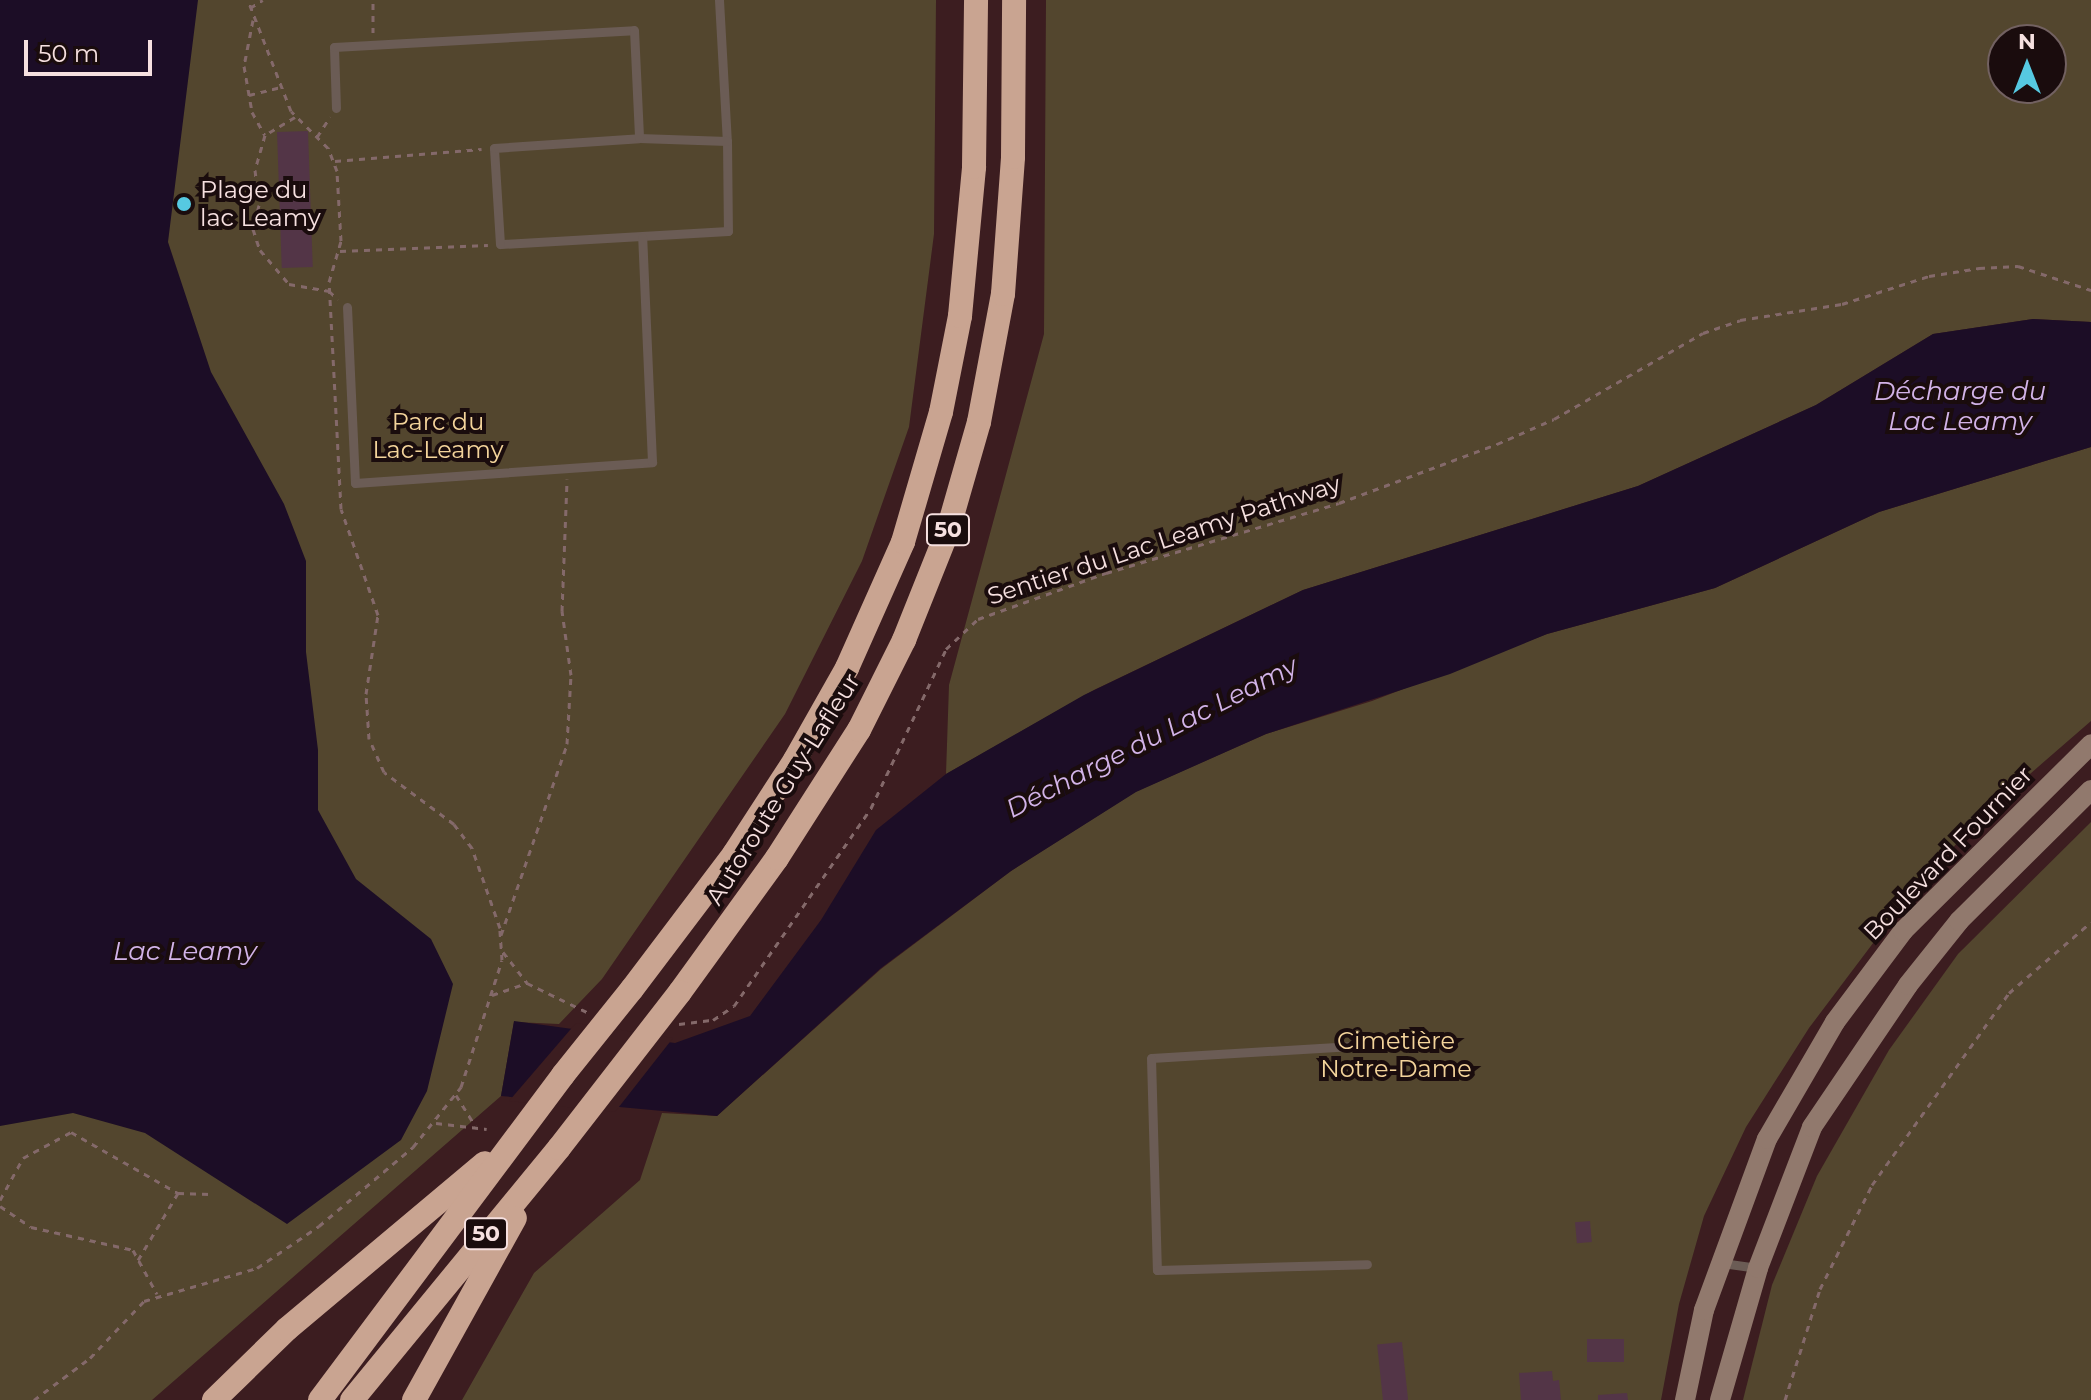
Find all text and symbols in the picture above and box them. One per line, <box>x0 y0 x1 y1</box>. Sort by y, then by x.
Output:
scale bar <box>28 24 156 74</box>
north arrow <box>1987 24 2067 104</box>
text: N <box>2018 28 2036 55</box>
text: 50 m <box>38 39 99 68</box>
place label: Plage du lac Leamy <box>200 176 321 232</box>
marker: Plage du lac Leamy <box>175 195 193 213</box>
water label: Décharge du Lac Leamy <box>1874 376 2046 438</box>
park label: Parc du Lac-Leamy <box>372 408 504 464</box>
street label: Sentier du Lac Leamy Pathway <box>984 469 1344 611</box>
road number: 50 <box>924 512 972 548</box>
water label: Décharge du Lac Leamy <box>1001 651 1303 825</box>
street label: Autoroute Guy-Lafleur <box>700 668 866 910</box>
street label: Boulevard Fournier <box>1857 760 2039 946</box>
water label: Lac Leamy <box>113 936 257 968</box>
park label: Cimetière Notre-Dame <box>1320 1027 1472 1083</box>
road number: 50 <box>462 1216 510 1252</box>

